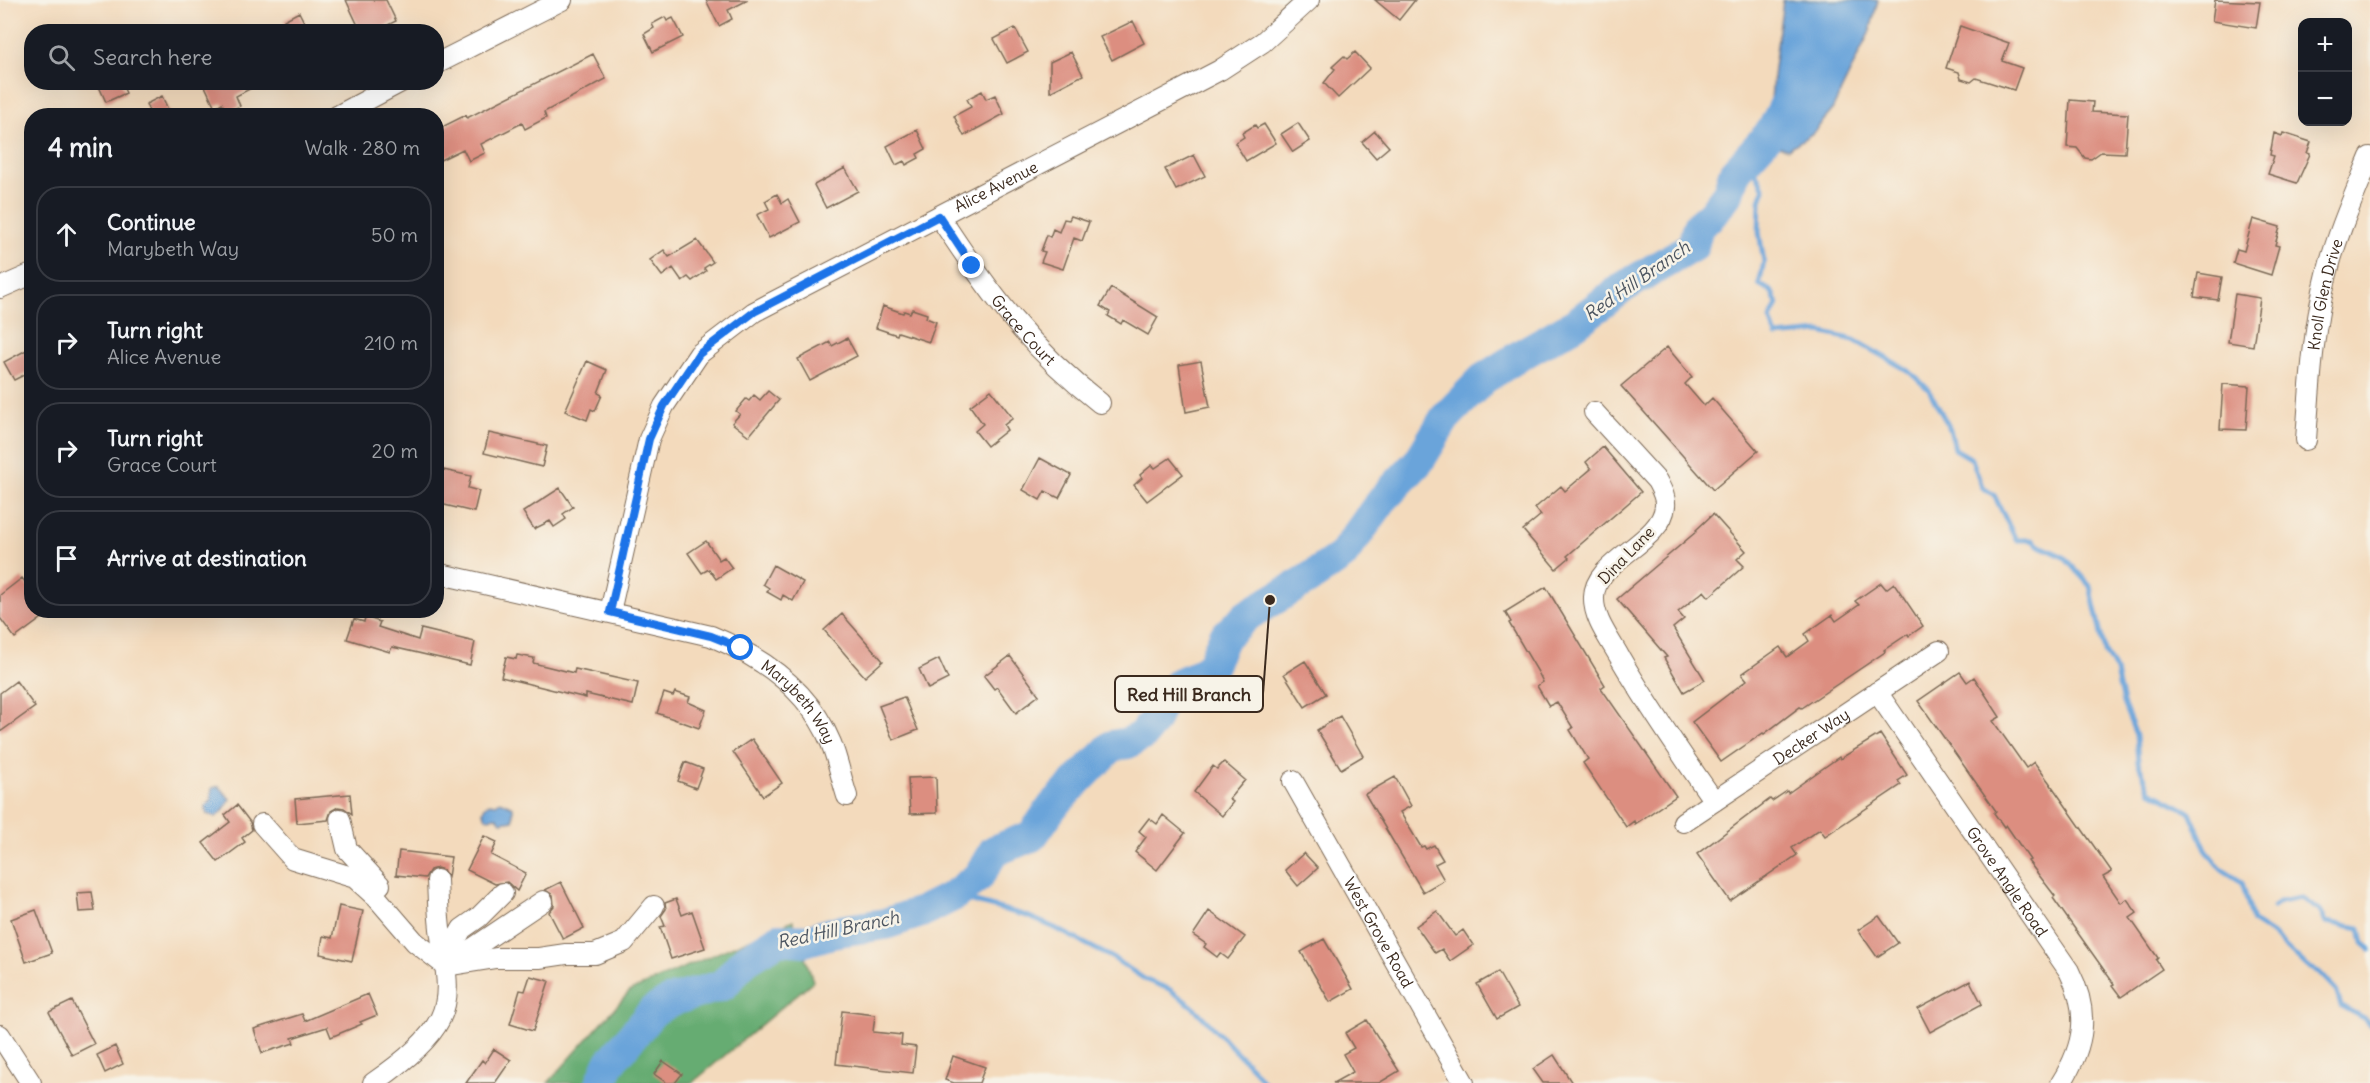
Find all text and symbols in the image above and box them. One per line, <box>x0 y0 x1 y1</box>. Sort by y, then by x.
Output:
map controls <box>2298 18 2352 126</box>
button: + <box>2298 18 2352 72</box>
search box <box>24 24 444 90</box>
icon: search <box>45 41 78 74</box>
text: Search here <box>93 43 212 71</box>
button: − <box>2298 72 2352 126</box>
text: 4 min <box>48 131 113 164</box>
text: Walk · 280 m <box>304 135 420 160</box>
street label: Alice Avenue <box>951 156 1041 216</box>
text: Continue <box>107 208 196 236</box>
icon: ahead <box>50 218 83 251</box>
text: 50 m <box>371 222 418 247</box>
water label: Red Hill Branch <box>1579 235 1695 326</box>
text: Marybeth Way <box>107 236 239 261</box>
street label: Knoll Glen Drive <box>2303 236 2347 351</box>
route end <box>958 252 984 278</box>
street label: Grace Court <box>987 290 1060 370</box>
text: Turn right <box>107 316 203 344</box>
icon: right <box>50 326 83 359</box>
text: 210 m <box>364 330 418 355</box>
text: Alice Avenue <box>107 344 221 369</box>
text: Turn right <box>107 424 203 452</box>
icon: right <box>50 434 83 467</box>
text: 20 m <box>372 438 418 463</box>
text: Grace Court <box>107 452 217 477</box>
street label: Dina Lane <box>1594 522 1658 588</box>
icon: arrive <box>50 542 83 575</box>
text: Arrive at destination <box>107 544 307 572</box>
route start <box>727 634 753 660</box>
street label: Marybeth Way <box>757 655 840 747</box>
callout: Red Hill Branch <box>1115 676 1263 712</box>
text: Red Hill Branch <box>1127 683 1252 706</box>
street label: Decker Way <box>1769 704 1853 769</box>
street label: Grove Angle Road <box>1963 823 2052 940</box>
street label: West Grove Road <box>1340 874 1418 991</box>
water label: Red Hill Branch <box>775 905 902 954</box>

